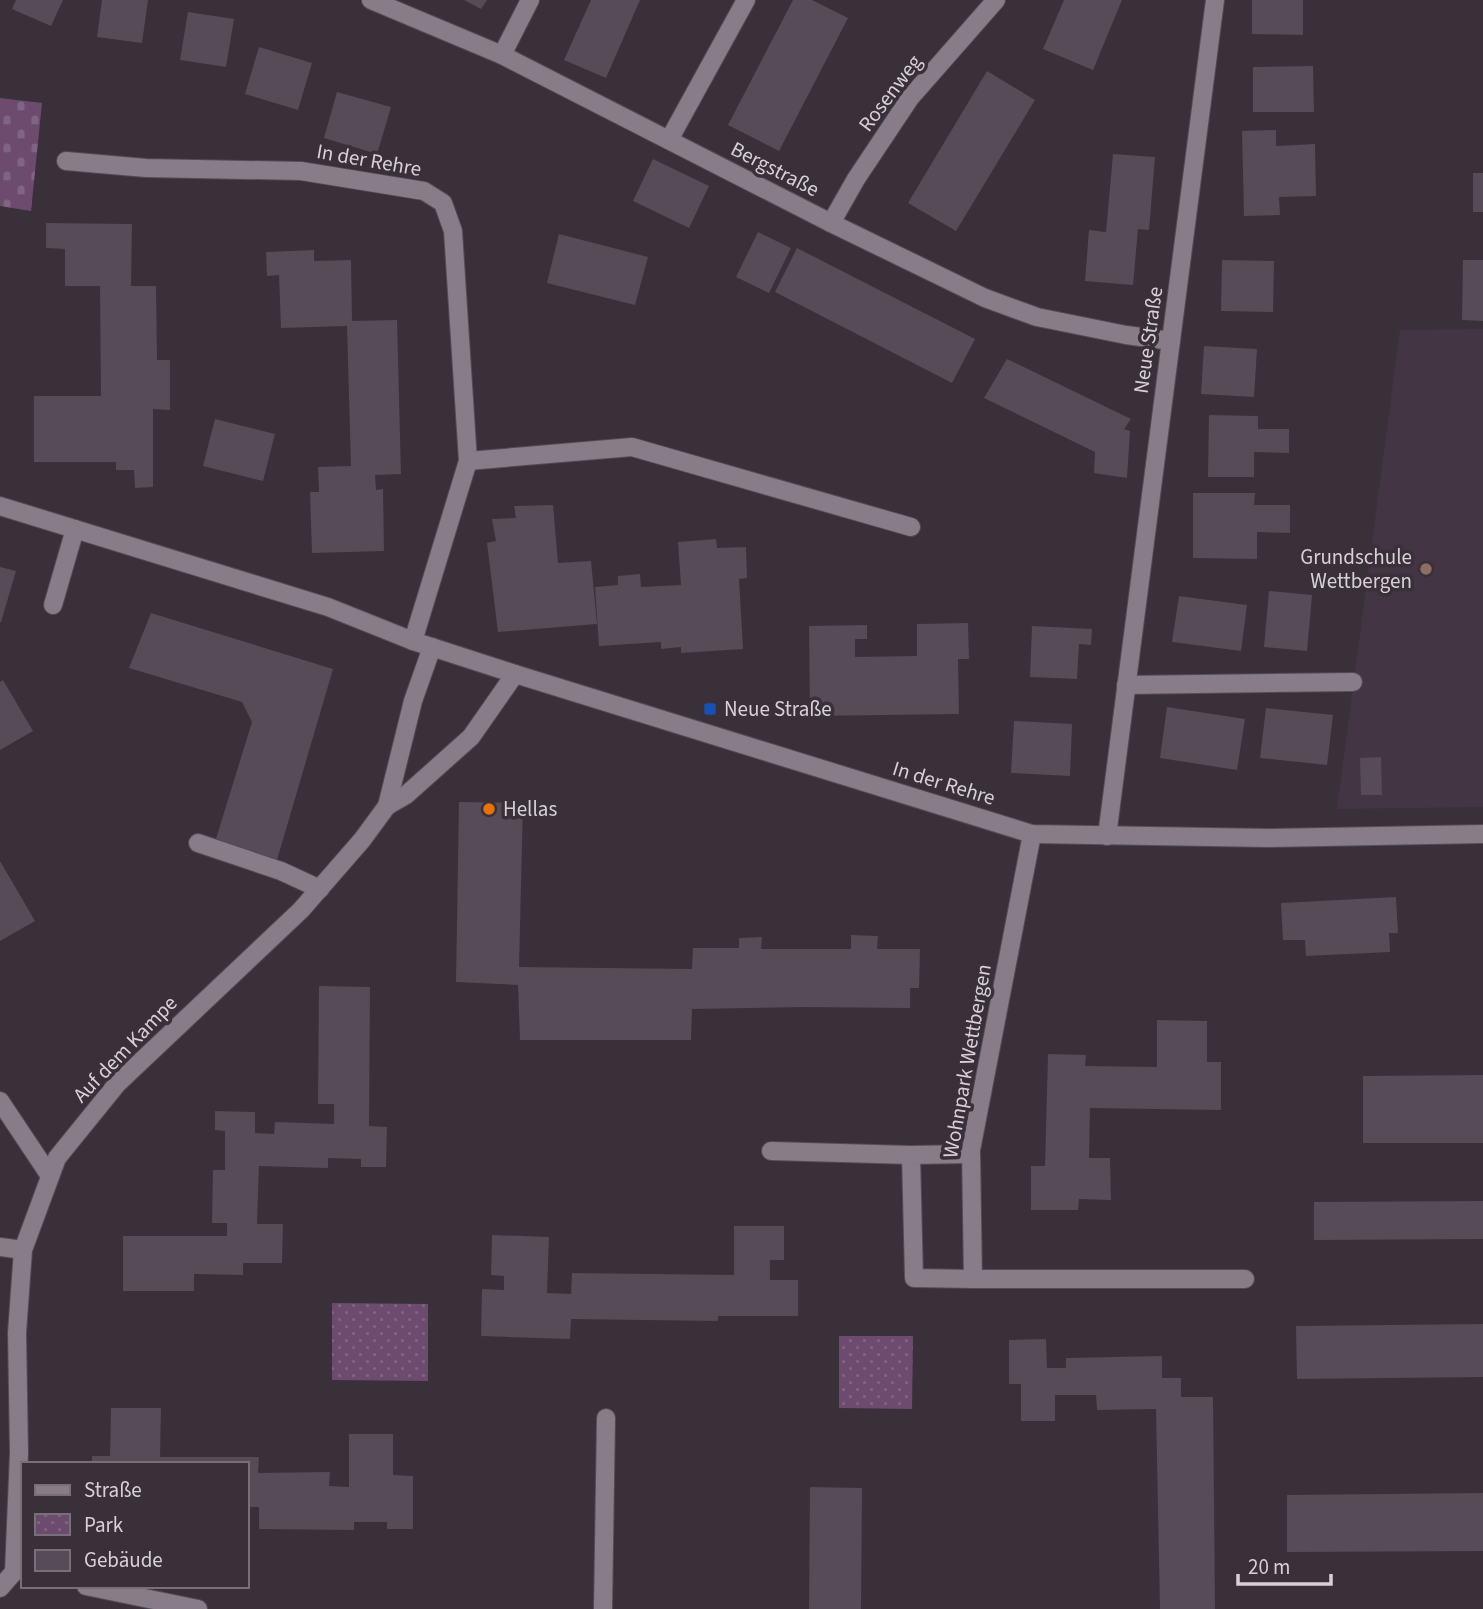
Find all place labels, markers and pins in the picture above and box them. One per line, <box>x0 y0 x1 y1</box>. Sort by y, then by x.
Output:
place label: Grundschule Wettbergen <box>1300 542 1412 596</box>
marker: Grundschule Wettbergen <box>1418 561 1434 577</box>
place label: Neue Straße <box>724 694 832 724</box>
marker: Neue Straße <box>702 701 718 717</box>
place label: Hellas <box>503 794 557 824</box>
marker: Hellas <box>481 801 497 817</box>

